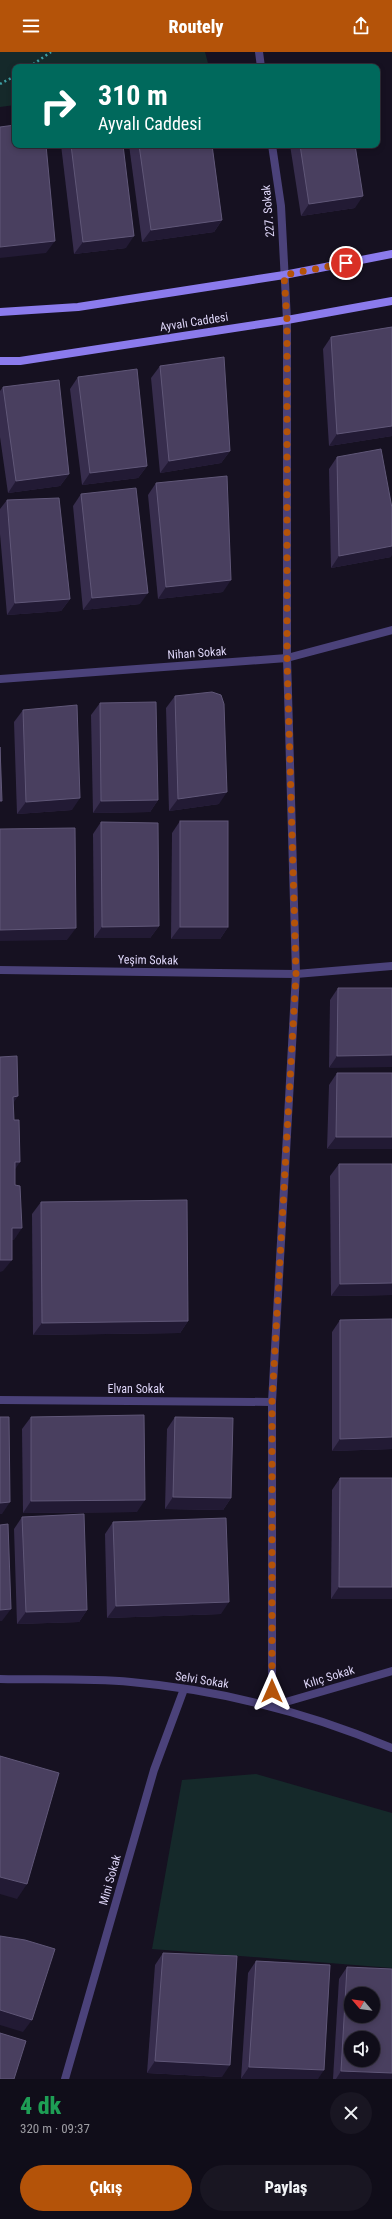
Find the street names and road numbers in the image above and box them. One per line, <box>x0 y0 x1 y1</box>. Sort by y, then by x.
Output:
street label: 227. Sokak <box>259 184 277 238</box>
street label: Ayvalı Caddesi <box>159 310 229 334</box>
street label: Nihan Sokak <box>167 644 228 662</box>
street label: Yeşim Sokak <box>118 952 179 968</box>
street label: Elvan Sokak <box>108 1382 165 1396</box>
street label: Kılıç Sokak <box>302 1663 356 1691</box>
street label: Selvi Sokak <box>174 1669 230 1691</box>
street label: Mini Sokak <box>96 1853 124 1907</box>

